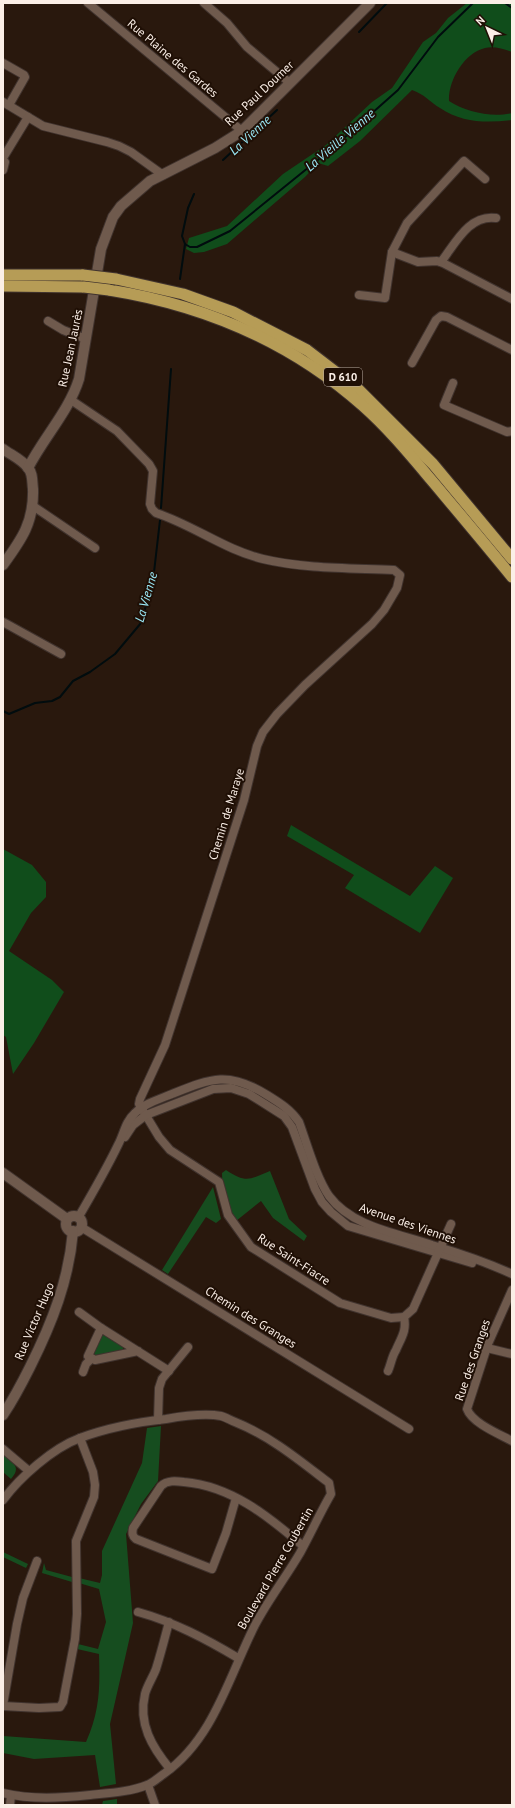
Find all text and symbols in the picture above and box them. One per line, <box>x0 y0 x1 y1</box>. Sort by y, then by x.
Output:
north arrow <box>467 8 507 48</box>
text: N <box>473 13 488 28</box>
street label: Rue Plaine des Gardes <box>125 16 221 100</box>
street label: Rue Paul Doumer <box>221 57 297 129</box>
water label: La Vieille Vienne <box>301 105 379 175</box>
water label: La Vienne <box>225 111 275 159</box>
street label: Rue Jean Jaurès <box>54 308 86 388</box>
road number: D 610 <box>324 368 362 386</box>
water label: La Vienne <box>131 570 161 624</box>
street label: Chemin de Maraye <box>205 766 247 862</box>
street label: Avenue des Viennes <box>358 1199 458 1247</box>
street label: Rue Saint-Fiacre <box>255 1230 333 1288</box>
street label: Rue Victor Hugo <box>11 1280 57 1362</box>
street label: Chemin des Granges <box>203 1283 299 1351</box>
street label: Rue des Granges <box>451 1317 493 1403</box>
street label: Boulevard Pierre Coubertin <box>234 1504 316 1632</box>

